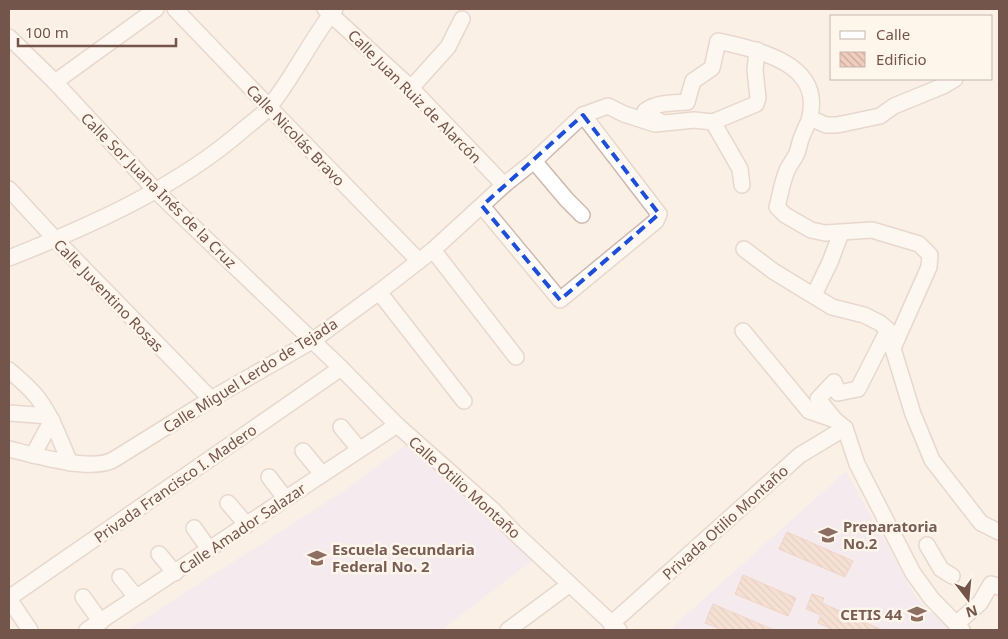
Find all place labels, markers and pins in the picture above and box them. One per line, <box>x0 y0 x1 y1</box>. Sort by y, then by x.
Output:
place label: Preparatoria No.2 <box>843 516 938 553</box>
school or university icon: Preparatoria No.2 <box>817 524 839 546</box>
place label: Escuela Secundaria Federal No. 2 <box>332 539 475 576</box>
school or university icon: Escuela Secundaria Federal No. 2 <box>306 547 328 569</box>
school or university icon: CETIS 44 <box>906 603 928 625</box>
place label: CETIS 44 <box>840 604 902 624</box>

